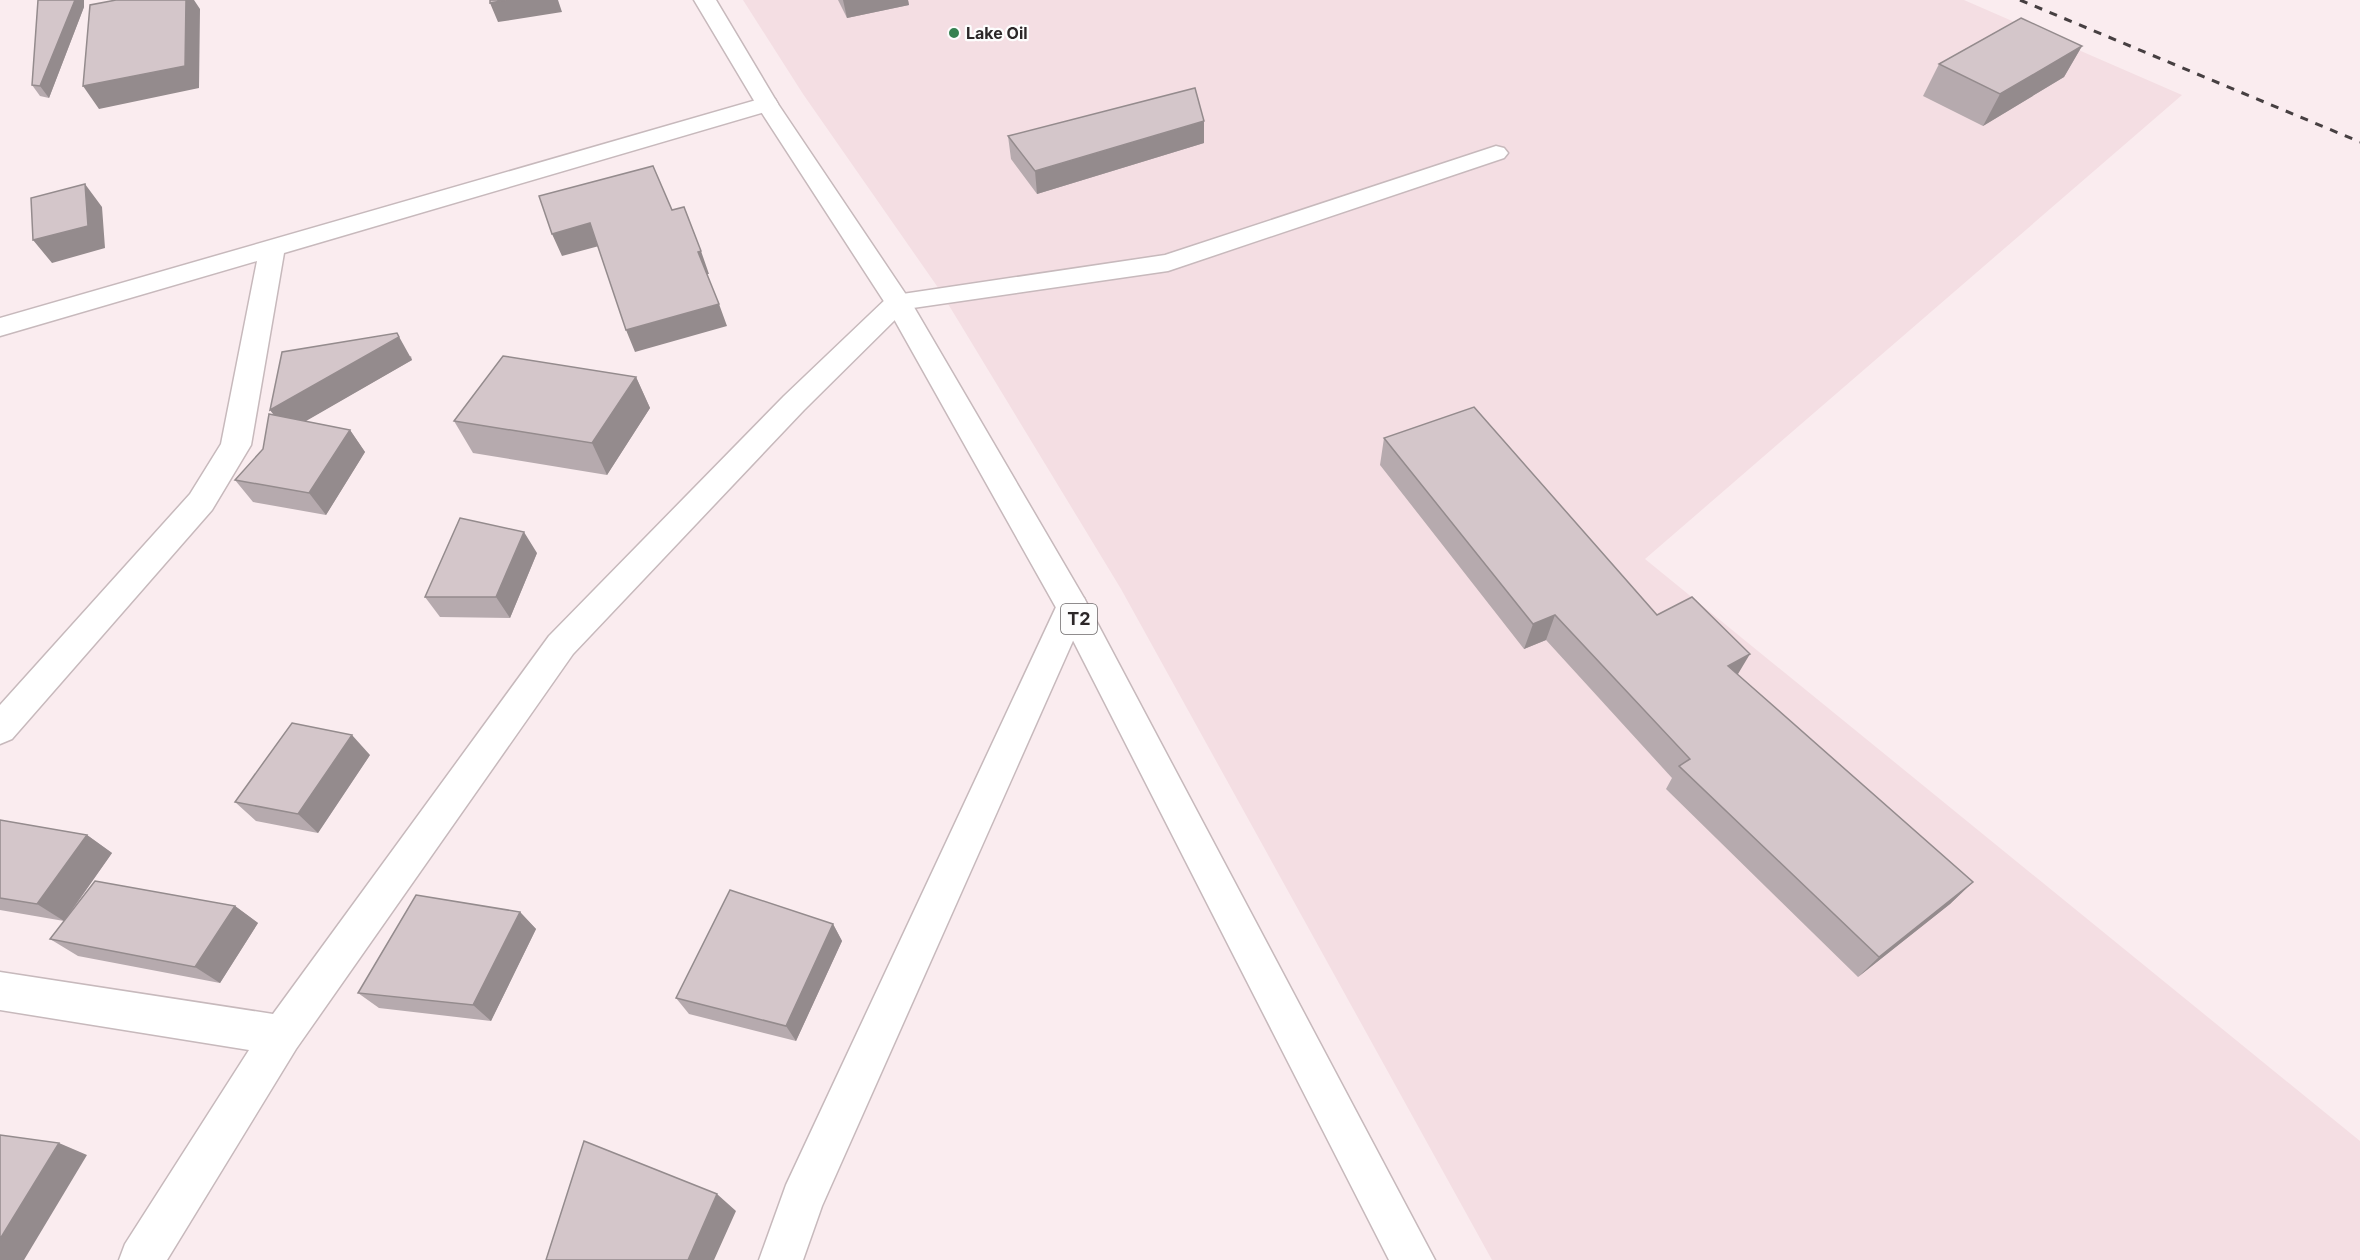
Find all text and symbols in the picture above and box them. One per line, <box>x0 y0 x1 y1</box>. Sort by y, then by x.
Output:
place label: Lake Oil <box>966 23 1028 43</box>
marker: Lake Oil <box>947 26 961 40</box>
road number: T2 <box>1061 604 1097 634</box>

